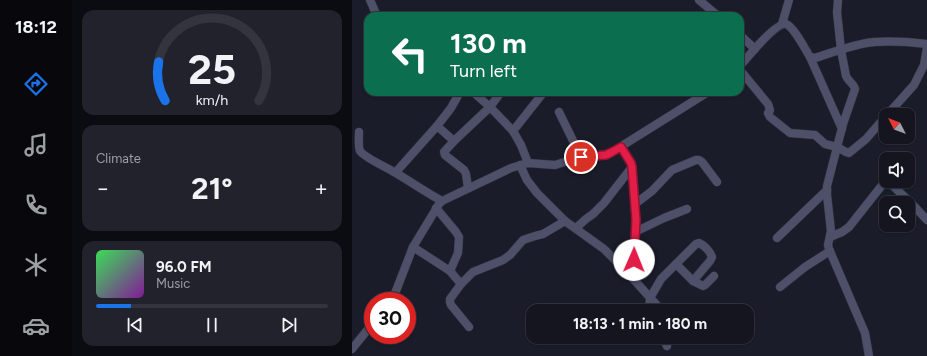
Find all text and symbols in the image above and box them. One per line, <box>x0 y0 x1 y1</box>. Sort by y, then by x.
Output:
text: 18:12 <box>15 16 57 38</box>
text: 130 m <box>450 26 527 60</box>
icon: left <box>384 28 436 80</box>
text: 25 <box>188 43 236 93</box>
text: Turn left <box>450 60 517 82</box>
icon: directions <box>22 70 50 98</box>
text: km/h <box>196 90 228 108</box>
north arrow <box>879 108 915 144</box>
map controls <box>879 108 915 232</box>
icon: music <box>22 131 50 159</box>
pin <box>564 140 598 174</box>
icon: arrive <box>570 146 592 168</box>
text: Climate <box>96 151 141 166</box>
button: sound <box>879 152 915 188</box>
text: 21° <box>191 170 233 207</box>
text: − <box>96 175 110 202</box>
text: + <box>314 175 328 202</box>
icon: phone <box>22 191 50 219</box>
button: search <box>879 196 915 232</box>
position arrow <box>613 239 655 281</box>
icon: climate <box>22 251 50 279</box>
text: 96.0 FM <box>156 258 212 276</box>
text: Music <box>156 276 190 291</box>
speed limit sign: 30 <box>364 292 416 344</box>
icon: car <box>22 312 50 340</box>
icon: previous <box>124 314 146 336</box>
icon: pause <box>201 314 223 336</box>
icon: next <box>278 314 300 336</box>
text: 18:13 · 1 min · 180 m <box>573 315 707 333</box>

